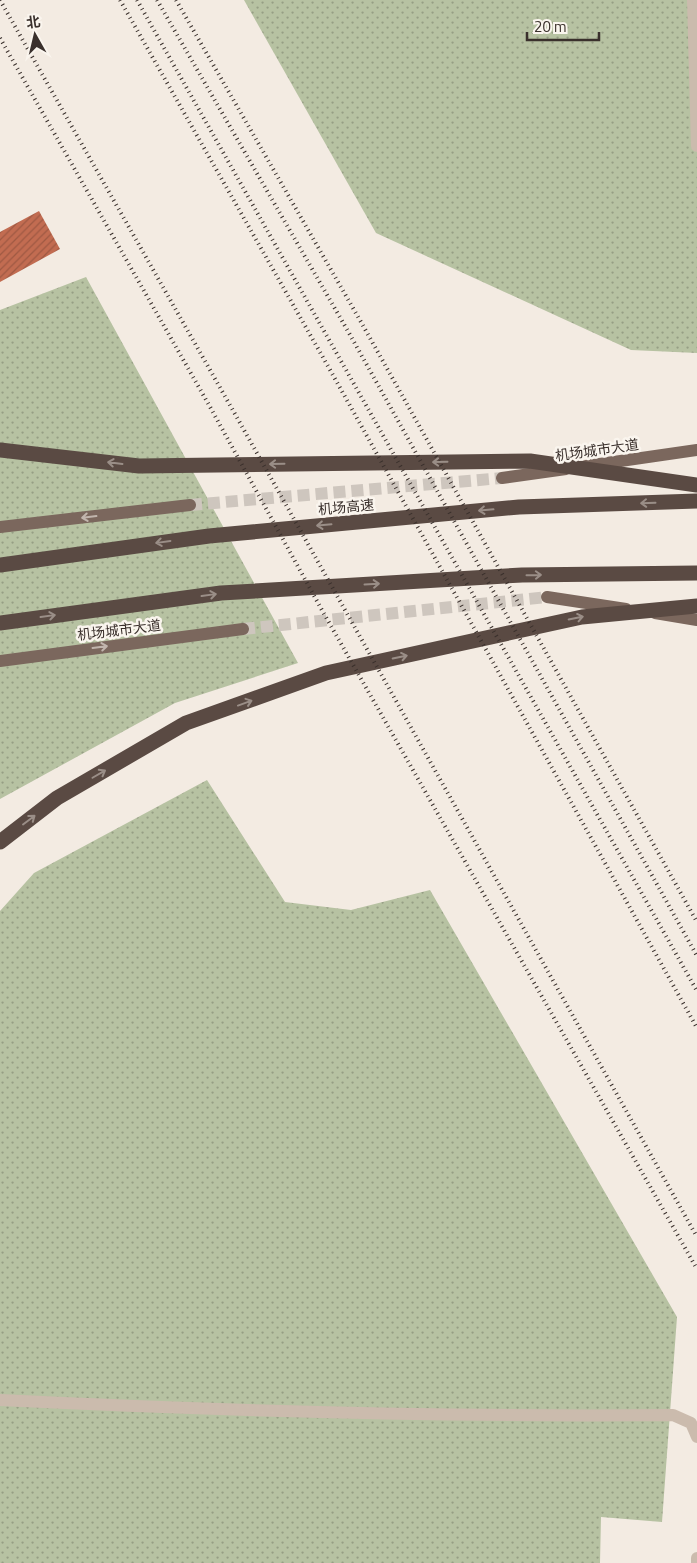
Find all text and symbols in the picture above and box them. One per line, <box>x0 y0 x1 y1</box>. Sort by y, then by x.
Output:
north arrow <box>10 10 60 60</box>
text: 北 <box>25 10 42 33</box>
scale bar <box>527 10 600 42</box>
text: 20 m <box>534 15 567 38</box>
street label: 机场城市大道 <box>554 433 640 466</box>
one-way arrow <box>107 458 123 468</box>
one-way arrow <box>432 458 448 467</box>
one-way arrow <box>270 460 286 469</box>
street label: 机场高速 <box>317 494 375 519</box>
one-way arrow <box>641 498 657 508</box>
one-way arrow <box>478 505 494 515</box>
one-way arrow <box>82 512 98 522</box>
one-way arrow <box>316 520 332 530</box>
one-way arrow <box>155 537 171 547</box>
one-way arrow <box>526 570 542 580</box>
one-way arrow <box>363 580 379 589</box>
one-way arrow <box>201 589 217 599</box>
one-way arrow <box>40 611 56 621</box>
one-way arrow <box>568 613 584 623</box>
street label: 机场城市大道 <box>76 614 162 645</box>
one-way arrow <box>92 642 108 652</box>
one-way arrow <box>392 652 408 661</box>
one-way arrow <box>236 698 252 707</box>
one-way arrow <box>92 768 106 778</box>
one-way arrow <box>22 815 36 825</box>

